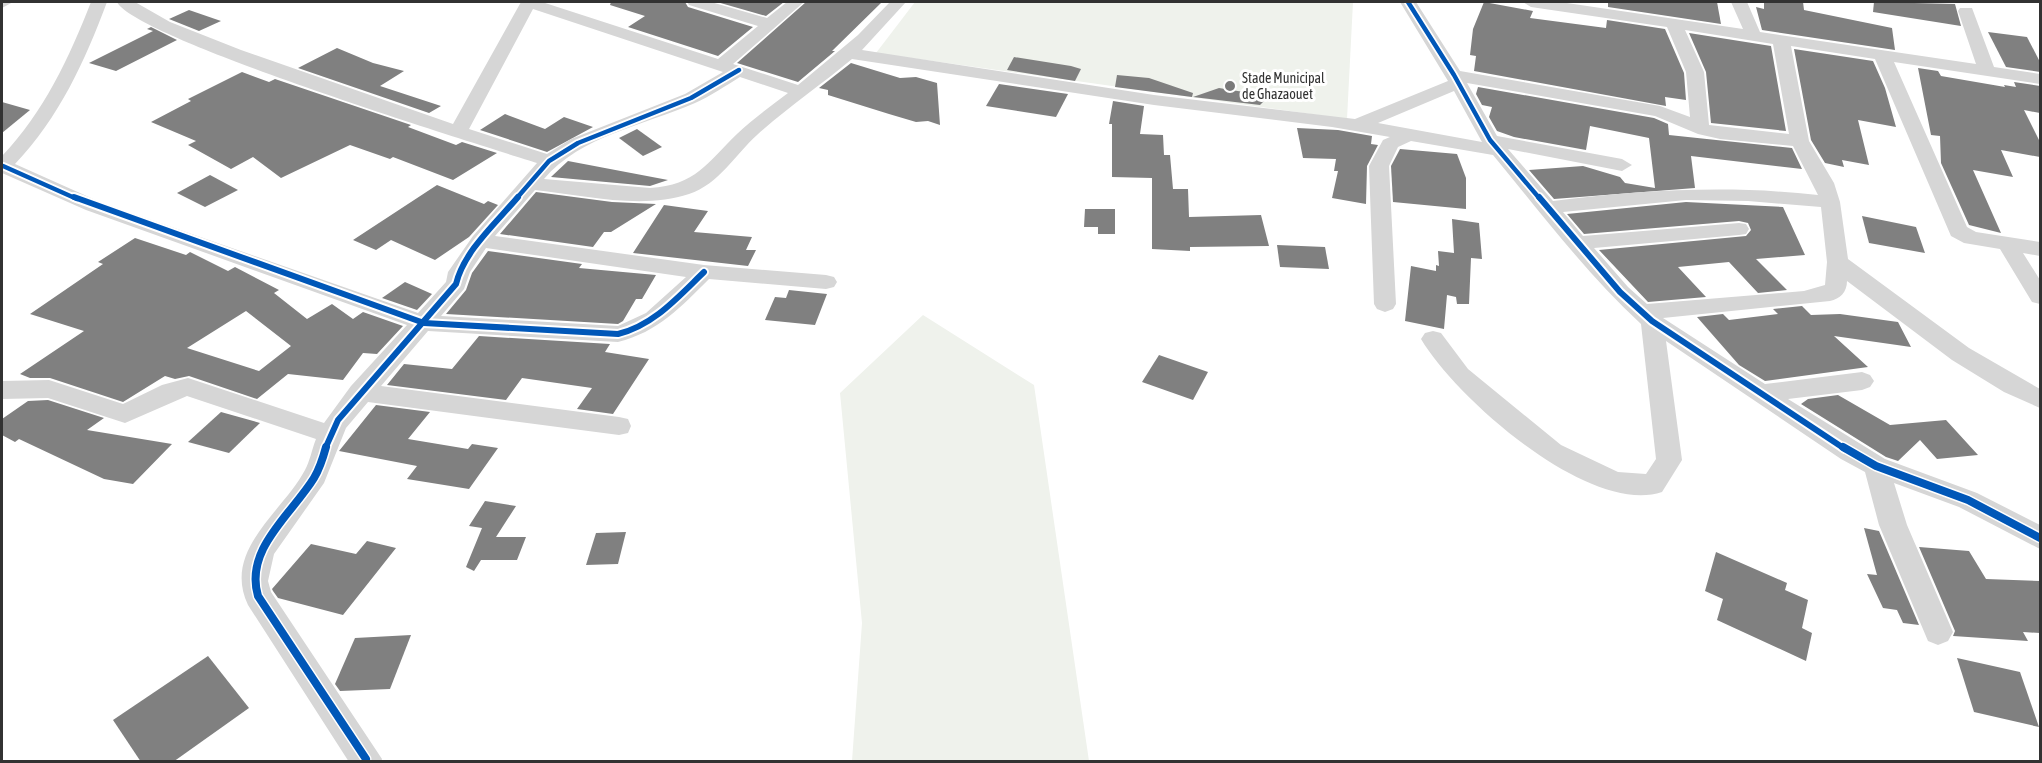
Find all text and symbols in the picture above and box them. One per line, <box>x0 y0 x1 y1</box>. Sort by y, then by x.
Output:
place label: Stade Municipal de Ghazaouet <box>1242 70 1325 102</box>
marker: Stade Municipal de Ghazaouet <box>1223 79 1237 93</box>

